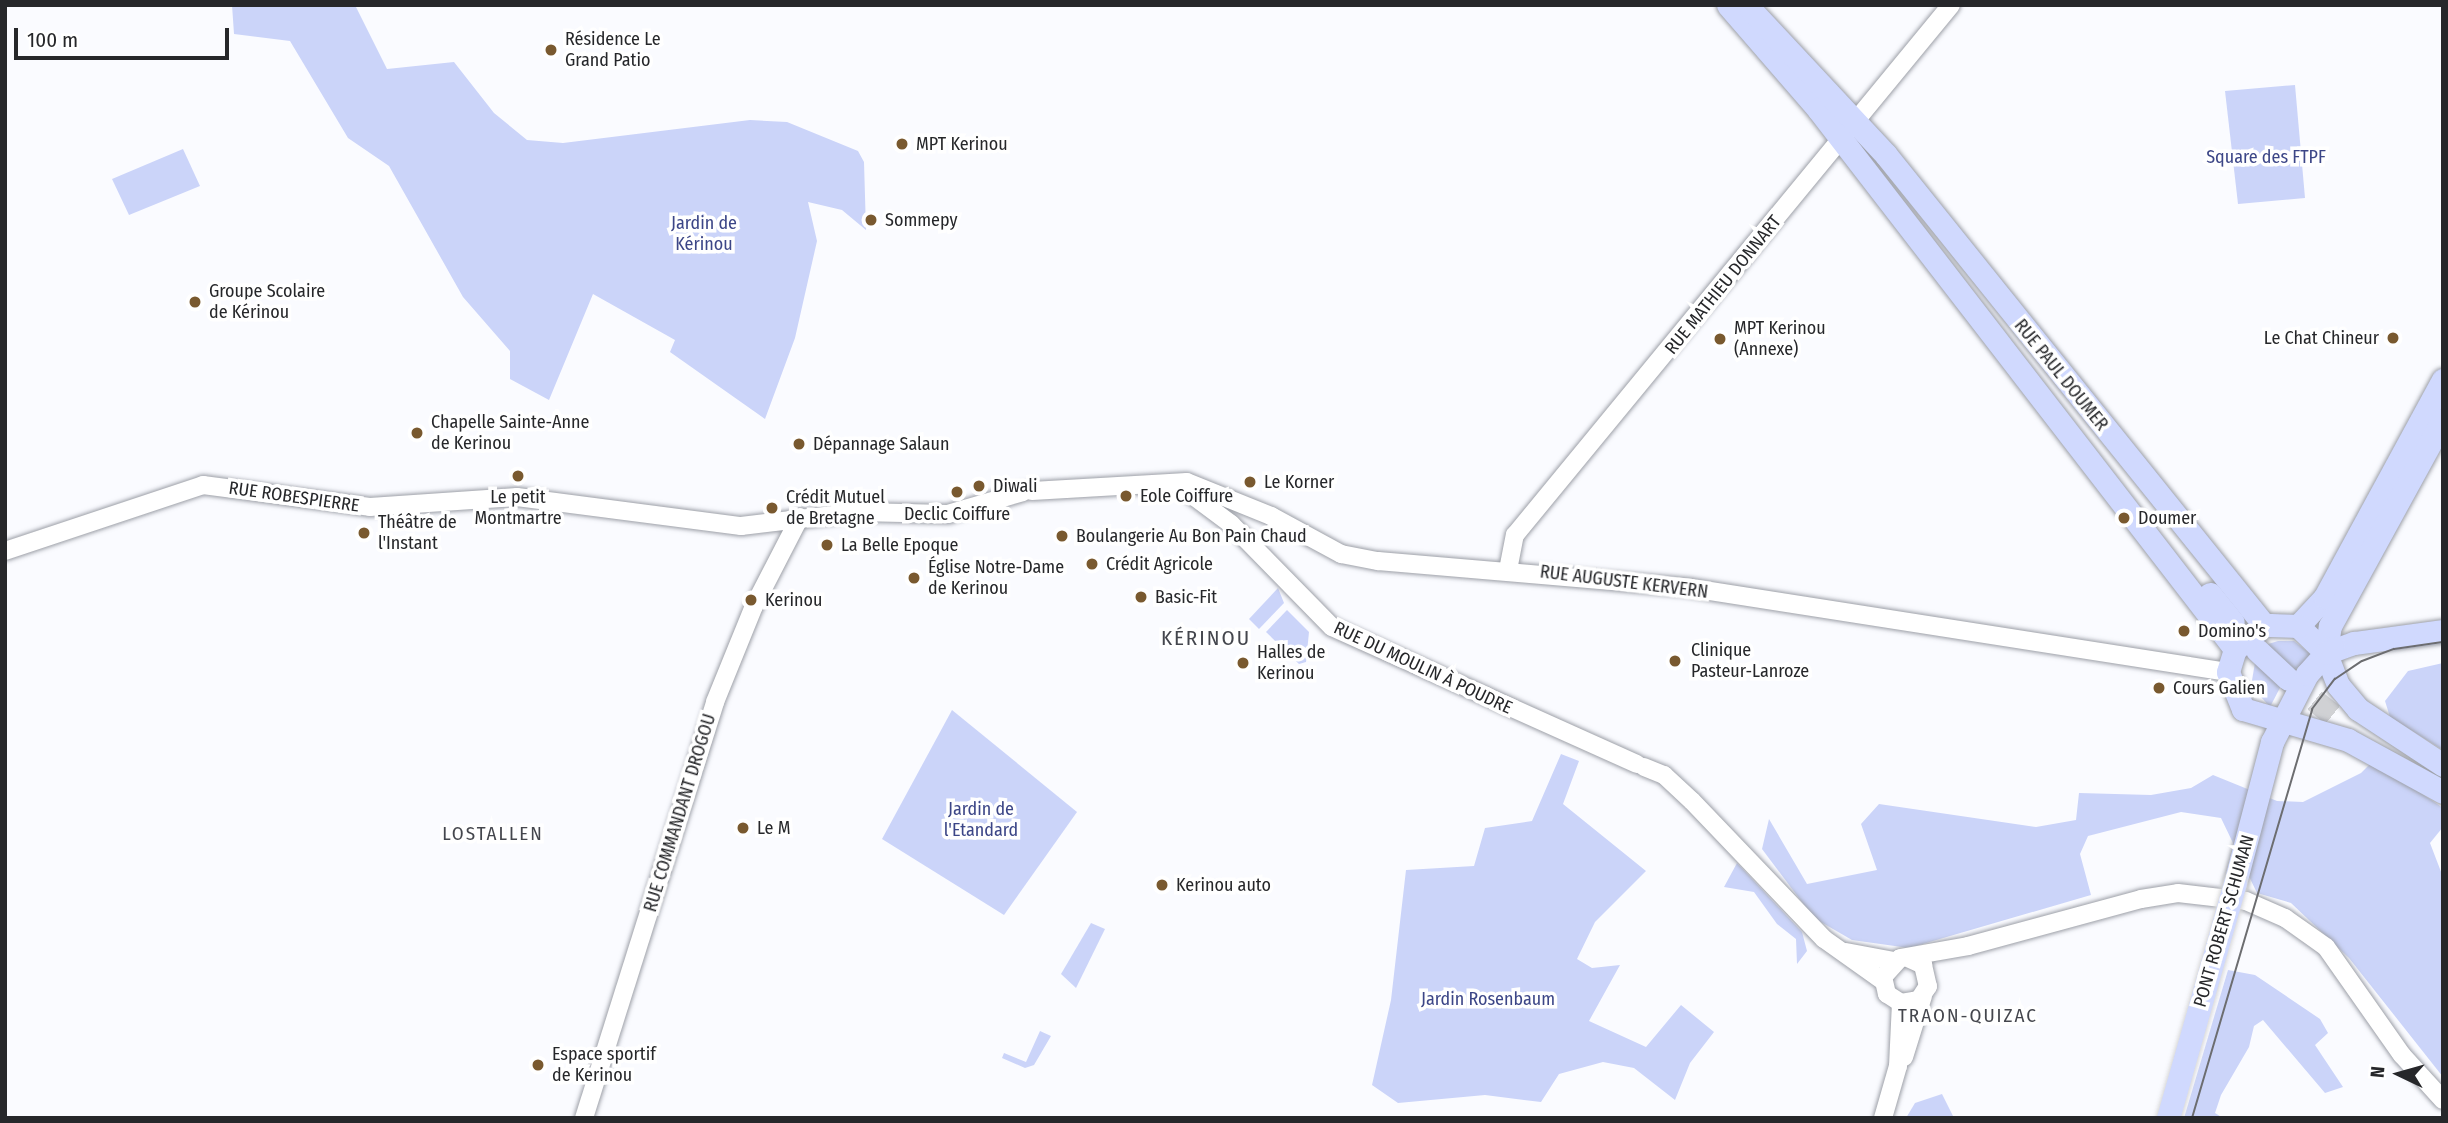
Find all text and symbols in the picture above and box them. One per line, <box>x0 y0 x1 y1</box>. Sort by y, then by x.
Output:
scale bar <box>18 14 233 58</box>
text: 100 m <box>27 27 78 53</box>
place label: Résidence Le Grand Patio <box>565 29 661 72</box>
marker: Résidence Le Grand Patio <box>543 42 559 58</box>
place label: MPT Kerinou <box>916 133 1008 155</box>
marker: MPT Kerinou <box>894 136 910 152</box>
park label: Square des FTPF <box>2206 146 2326 168</box>
place label: Sommepy <box>885 209 958 231</box>
street label: RUE MATHIEU DONNART <box>1660 211 1786 359</box>
marker: Sommepy <box>863 212 879 228</box>
park label: Jardin de Kérinou <box>671 213 737 256</box>
place label: Groupe Scolaire de Kérinou <box>209 281 325 324</box>
marker: Groupe Scolaire de Kérinou <box>187 294 203 310</box>
street label: RUE PAUL DOUMER <box>2010 315 2112 435</box>
place label: MPT Kerinou (Annexe) <box>1734 318 1826 360</box>
place label: Le Chat Chineur <box>2264 327 2379 349</box>
marker: Le Chat Chineur <box>2385 330 2401 346</box>
marker: MPT Kerinou (Annexe) <box>1712 331 1728 347</box>
place label: Chapelle Sainte-Anne de Kerinou <box>431 412 589 454</box>
marker: Chapelle Sainte-Anne de Kerinou <box>409 425 425 441</box>
place label: Dépannage Salaun <box>813 433 949 455</box>
marker: Dépannage Salaun <box>791 436 807 452</box>
marker: Le petit Montmartre <box>510 468 526 484</box>
place label: Le Korner <box>1264 471 1334 493</box>
marker: Le Korner <box>1242 474 1258 490</box>
place label: Diwali <box>993 475 1037 497</box>
street label: RUE ROBESPIERRE <box>227 477 361 517</box>
marker: Diwali <box>971 478 987 494</box>
marker: Declic Coiffure <box>949 484 965 500</box>
place label: Eole Coiffure <box>1140 485 1233 507</box>
place label: Le petit Montmartre <box>474 487 562 530</box>
place label: Crédit Mutuel de Bretagne <box>786 487 885 530</box>
marker: Eole Coiffure <box>1118 488 1134 504</box>
marker: Crédit Mutuel de Bretagne <box>764 500 780 516</box>
place label: Declic Coiffure <box>904 503 1010 525</box>
place label: Doumer <box>2138 507 2196 529</box>
marker: Doumer <box>2116 510 2132 526</box>
place label: Théâtre de l'Instant <box>378 512 457 554</box>
marker: Théâtre de l'Instant <box>356 525 372 541</box>
place label: Boulangerie Au Bon Pain Chaud <box>1076 525 1307 547</box>
marker: Boulangerie Au Bon Pain Chaud <box>1054 528 1070 544</box>
place label: La Belle Epoque <box>841 534 958 556</box>
marker: La Belle Epoque <box>819 537 835 553</box>
place label: Crédit Agricole <box>1106 553 1213 575</box>
marker: Crédit Agricole <box>1084 556 1100 572</box>
place label: Église Notre-Dame de Kerinou <box>928 557 1064 600</box>
street label: RUE AUGUSTE KERVERN <box>1539 561 1709 603</box>
marker: Église Notre-Dame de Kerinou <box>906 570 922 586</box>
place label: Basic-Fit <box>1155 586 1217 608</box>
place label: Kerinou <box>765 589 822 611</box>
marker: Basic-Fit <box>1133 589 1149 605</box>
marker: Kerinou <box>743 592 759 608</box>
street label: RUE DU MOULIN À POUDRE <box>1330 617 1516 719</box>
place label: Domino's <box>2198 620 2266 642</box>
marker: Domino's <box>2176 623 2192 639</box>
district label: KÉRINOU <box>1162 625 1250 651</box>
place label: Clinique Pasteur-Lanroze <box>1691 640 1809 682</box>
place label: Halles de Kerinou <box>1257 642 1325 684</box>
marker: Clinique Pasteur-Lanroze <box>1665 651 1685 671</box>
marker: Halles de Kerinou <box>1235 655 1251 671</box>
place label: Cours Galien <box>2173 677 2265 699</box>
marker: Cours Galien <box>2151 680 2167 696</box>
street label: RUE COMMANDANT DROGOU <box>640 711 720 915</box>
park label: Jardin de l'Etandard <box>944 799 1018 842</box>
place label: Le M <box>757 817 790 839</box>
marker: Le M <box>735 820 751 836</box>
district label: LOSTALLEN <box>443 823 543 845</box>
street label: PONT ROBERT SCHUMAN <box>2189 832 2259 1010</box>
place label: Kerinou auto <box>1176 874 1271 896</box>
marker: Kerinou auto <box>1154 877 1170 893</box>
park label: Jardin Rosenbaum <box>1421 988 1555 1010</box>
district label: TRAON-QUIZAC <box>1900 1005 2036 1027</box>
north arrow <box>2364 1039 2434 1109</box>
place label: Espace sportif de Kerinou <box>552 1044 656 1086</box>
marker: Espace sportif de Kerinou <box>530 1057 546 1073</box>
text: N <box>2366 1065 2390 1079</box>

